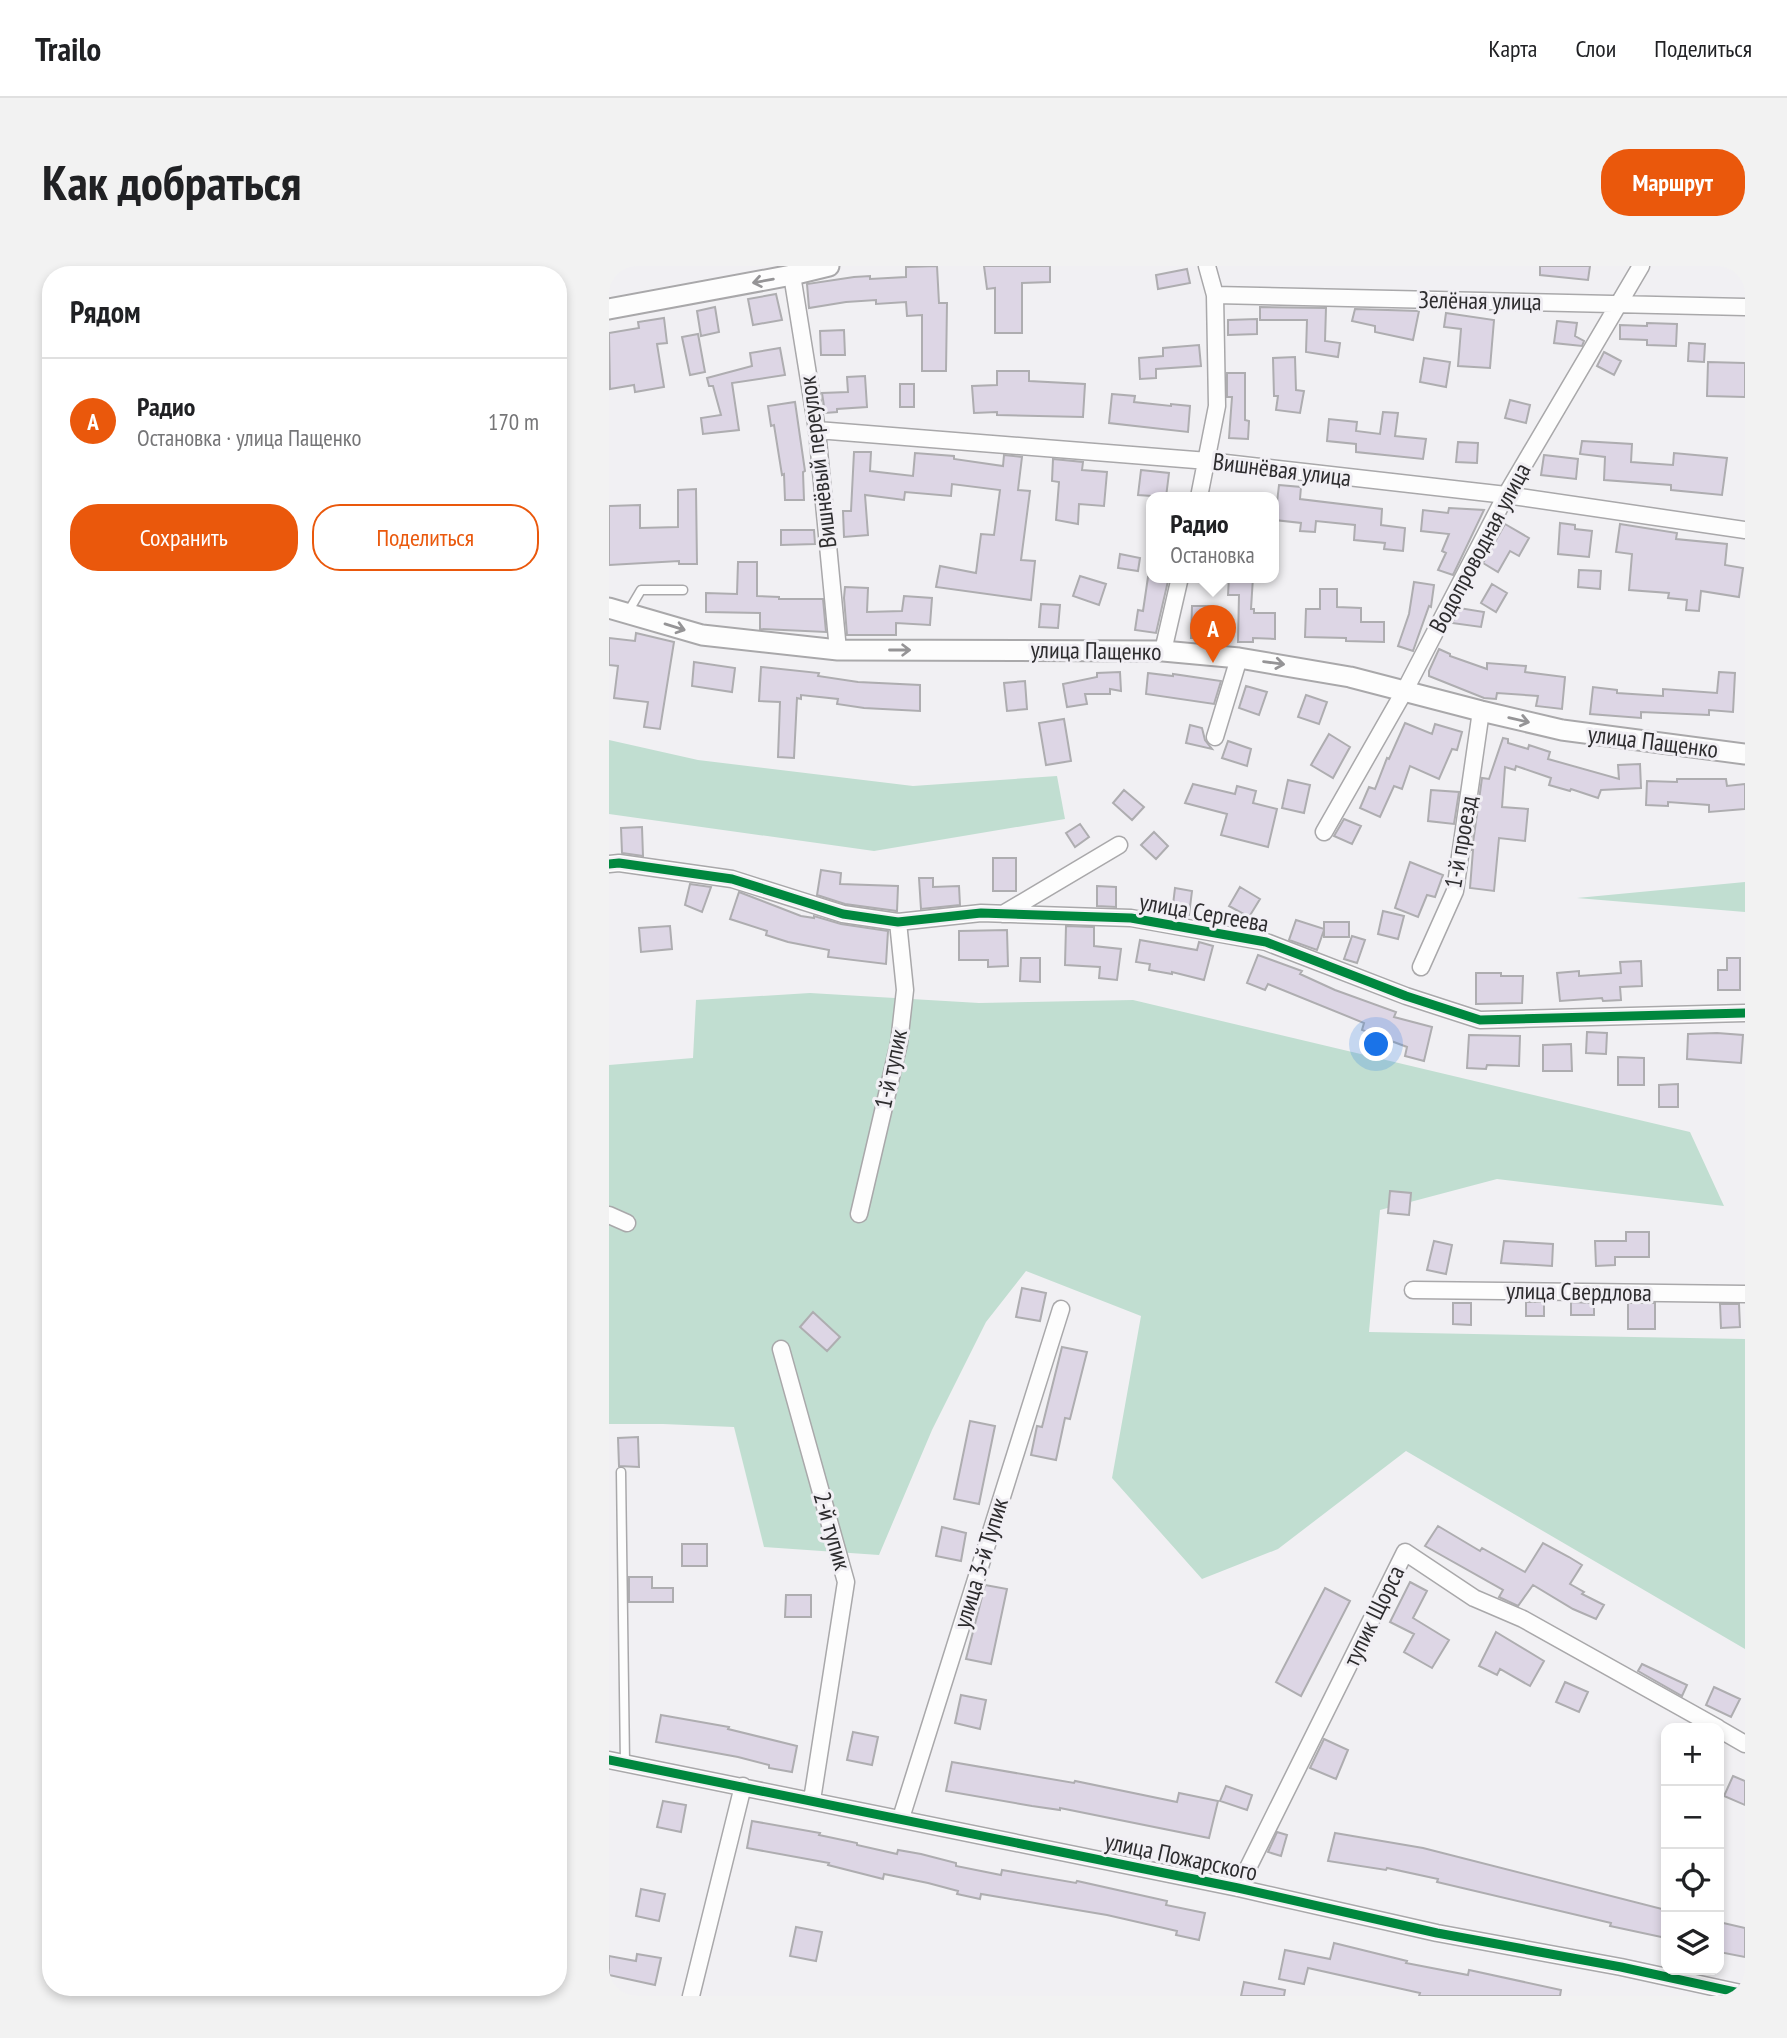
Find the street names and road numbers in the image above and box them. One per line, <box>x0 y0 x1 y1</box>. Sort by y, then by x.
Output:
street label: Зелёная улица <box>1418 284 1542 317</box>
street label: Вишнёвый переулок <box>791 374 843 550</box>
street label: Вишнёвая улица <box>1211 446 1353 493</box>
street label: Водопроводная улица <box>1422 458 1537 638</box>
street label: улица Пащенко <box>1030 634 1162 667</box>
street label: улица Пащенко <box>1586 718 1720 765</box>
street label: 1-й проезд <box>1437 793 1484 891</box>
street label: улица Сергеева <box>1137 886 1271 939</box>
street label: 1-й тупик <box>867 1026 914 1111</box>
street label: улица Свердлова <box>1506 1275 1652 1308</box>
street label: 2-й тупик <box>807 1488 859 1574</box>
street label: улица 3-й Тупик <box>946 1493 1015 1632</box>
street label: тупик Щорса <box>1336 1560 1411 1671</box>
street label: улица Пожарского <box>1102 1825 1260 1888</box>

